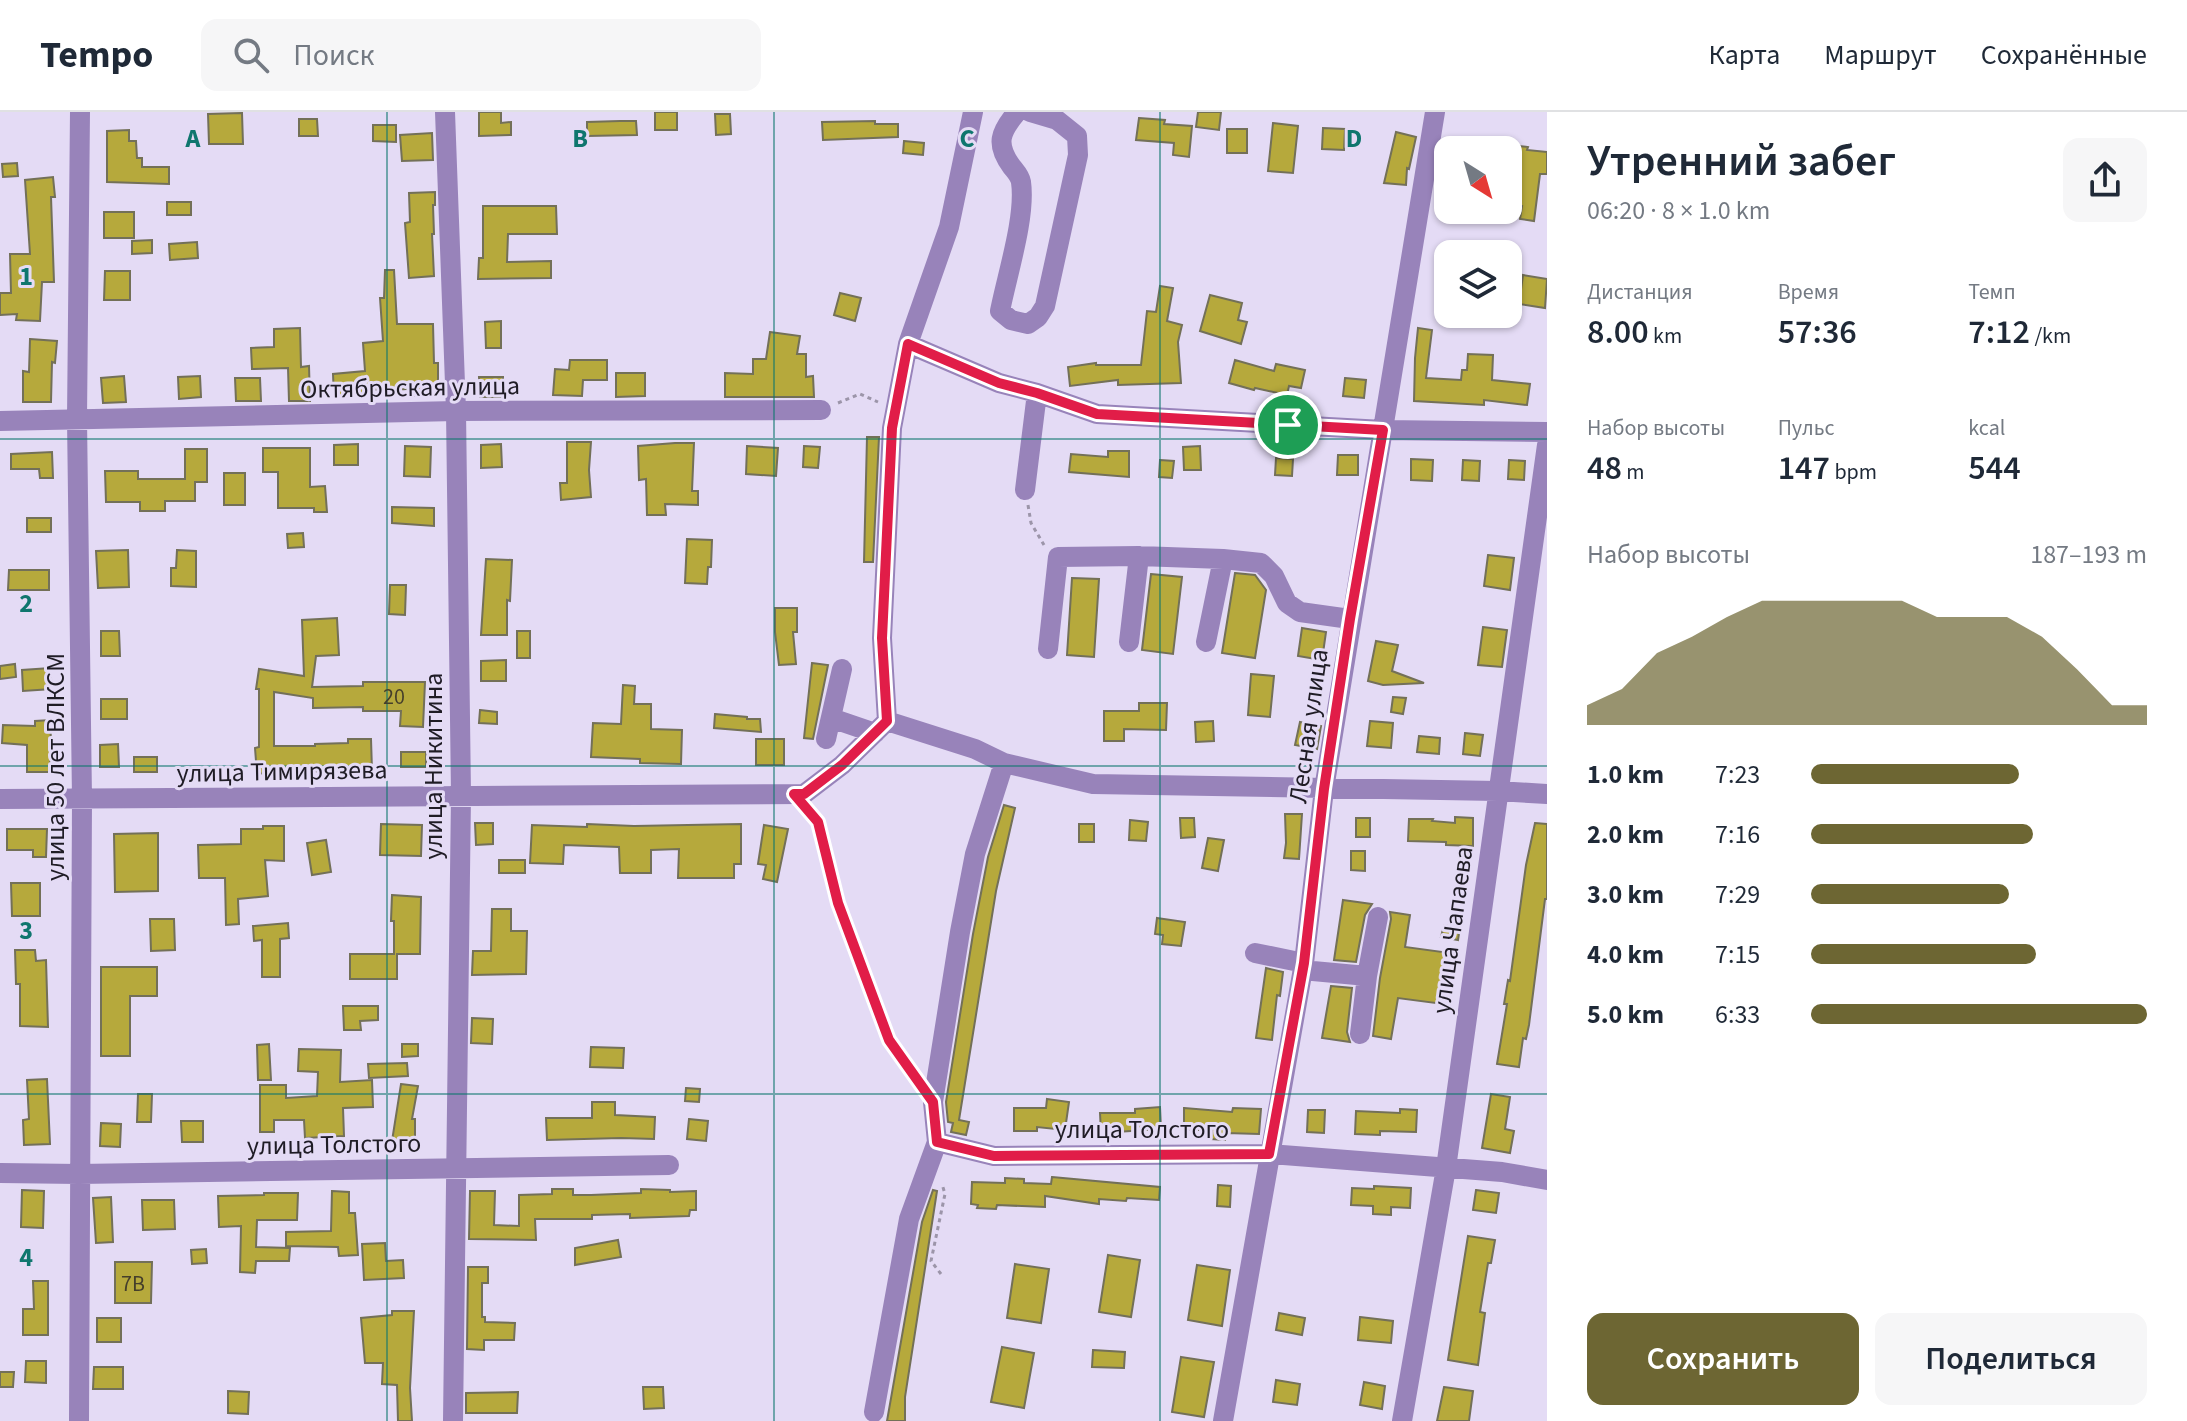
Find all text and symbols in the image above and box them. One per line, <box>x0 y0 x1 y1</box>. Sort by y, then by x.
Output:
search box <box>201 19 761 91</box>
text: Tempo <box>40 28 153 82</box>
icon: search <box>229 33 273 77</box>
text: Поиск <box>293 34 374 77</box>
text: Карта <box>1709 35 1780 75</box>
text: Маршрут <box>1824 35 1937 75</box>
text: Сохранённые <box>1981 35 2147 75</box>
text: A <box>185 120 202 157</box>
text: B <box>572 120 588 157</box>
text: C <box>959 120 975 157</box>
text: D <box>1346 120 1362 157</box>
text: Утренний забег <box>1587 130 1896 193</box>
north arrow <box>1434 136 1522 224</box>
map controls <box>1434 136 1522 328</box>
button: share <box>2063 138 2147 222</box>
text: 06:20 · 8 × 1.0 km <box>1587 192 1770 229</box>
button: layers <box>1434 240 1522 328</box>
text: 1 <box>19 258 33 295</box>
text: Дистанция <box>1587 276 1693 308</box>
text: Время <box>1778 276 1839 308</box>
text: Темп <box>1968 276 2016 308</box>
text: 8.00 <box>1587 308 1649 357</box>
text: 57:36 <box>1778 308 1857 357</box>
text: 7:12 <box>1968 308 2030 357</box>
text: km <box>1649 320 1682 352</box>
text: /km <box>2030 320 2071 352</box>
street label: Октябрьская улица <box>300 367 520 408</box>
pin <box>1254 391 1322 459</box>
icon: arrive <box>1266 403 1310 447</box>
text: Набор высоты <box>1587 412 1725 444</box>
text: Пульс <box>1778 412 1834 444</box>
text: kcal <box>1968 412 2005 444</box>
text: 48 <box>1587 444 1622 493</box>
text: 147 <box>1778 444 1830 493</box>
text: 544 <box>1968 444 2021 493</box>
text: m <box>1622 456 1645 488</box>
text: bpm <box>1830 456 1877 488</box>
text: Набор высоты <box>1587 536 1750 573</box>
text: 187–193 m <box>2030 536 2147 573</box>
text: 2 <box>19 585 33 622</box>
street label: Лесная улица <box>1279 646 1338 806</box>
street label: улица 50 лет ВЛКСМ <box>37 653 74 881</box>
street label: улица Никитина <box>415 673 452 859</box>
house number: 20 <box>383 681 405 713</box>
street label: улица Тимирязева <box>176 751 388 792</box>
text: 1.0 km <box>1587 756 1664 793</box>
text: 7:23 <box>1715 756 1760 793</box>
text: 2.0 km <box>1587 816 1664 853</box>
text: 7:16 <box>1715 816 1760 853</box>
street label: улица Чапаева <box>1422 844 1483 1016</box>
text: 3.0 km <box>1587 876 1664 913</box>
text: 7:29 <box>1715 876 1760 913</box>
text: 3 <box>19 912 33 949</box>
text: 4.0 km <box>1587 936 1664 973</box>
text: 7:15 <box>1715 936 1760 973</box>
text: 5.0 km <box>1587 996 1664 1033</box>
text: 6:33 <box>1715 996 1760 1033</box>
street label: улица Толстого <box>1055 1111 1229 1148</box>
street label: улица Толстого <box>246 1124 422 1165</box>
text: 4 <box>19 1239 33 1276</box>
house number: 7В <box>121 1268 145 1300</box>
button: Сохранить <box>1587 1313 1859 1405</box>
button: Поделиться <box>1875 1313 2147 1405</box>

